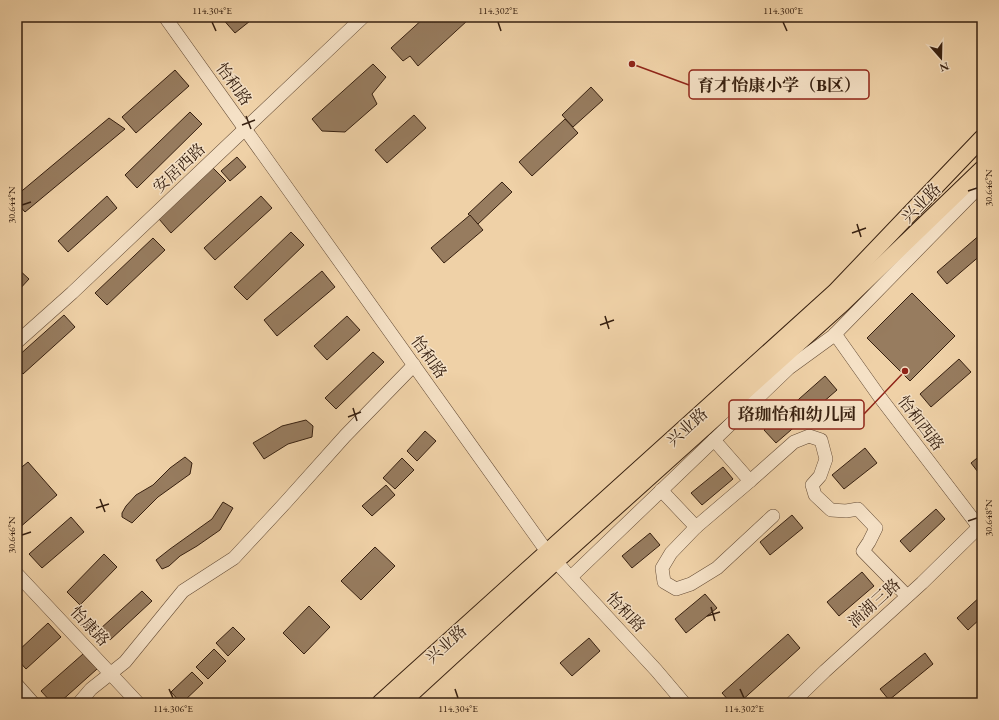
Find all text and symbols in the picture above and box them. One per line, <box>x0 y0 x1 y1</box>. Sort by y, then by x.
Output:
text: 114.304°E <box>192 4 232 17</box>
text: 114.302°E <box>478 4 518 17</box>
text: 114.300°E <box>763 4 803 17</box>
north arrow <box>921 38 961 78</box>
street label: 怡和路 <box>211 58 257 110</box>
text: N <box>938 59 951 76</box>
callout: 育才怡康小学（B区） <box>689 70 869 99</box>
text: 育才怡康小学（B区） <box>697 74 861 96</box>
street label: 安居西路 <box>148 138 210 198</box>
text: 30.646°N <box>982 169 995 207</box>
street label: 兴业路 <box>897 178 945 228</box>
text: 30.644°N <box>5 186 18 224</box>
street label: 怡和路 <box>406 331 452 383</box>
street label: 怡和西路 <box>893 391 949 455</box>
callout: 珞珈怡和幼儿园 <box>729 400 864 429</box>
street label: 兴业路 <box>662 403 712 451</box>
text: 珞珈怡和幼儿园 <box>738 403 857 425</box>
text: 30.648°N <box>982 499 995 537</box>
text: 30.646°N <box>5 516 18 554</box>
street label: 淌湖三路 <box>843 574 905 632</box>
street label: 怡和路 <box>602 587 650 637</box>
street label: 怡康路 <box>66 601 114 651</box>
street label: 兴业路 <box>421 620 471 668</box>
text: 114.306°E <box>153 702 193 715</box>
text: 114.304°E <box>438 702 478 715</box>
text: 114.302°E <box>724 702 764 715</box>

